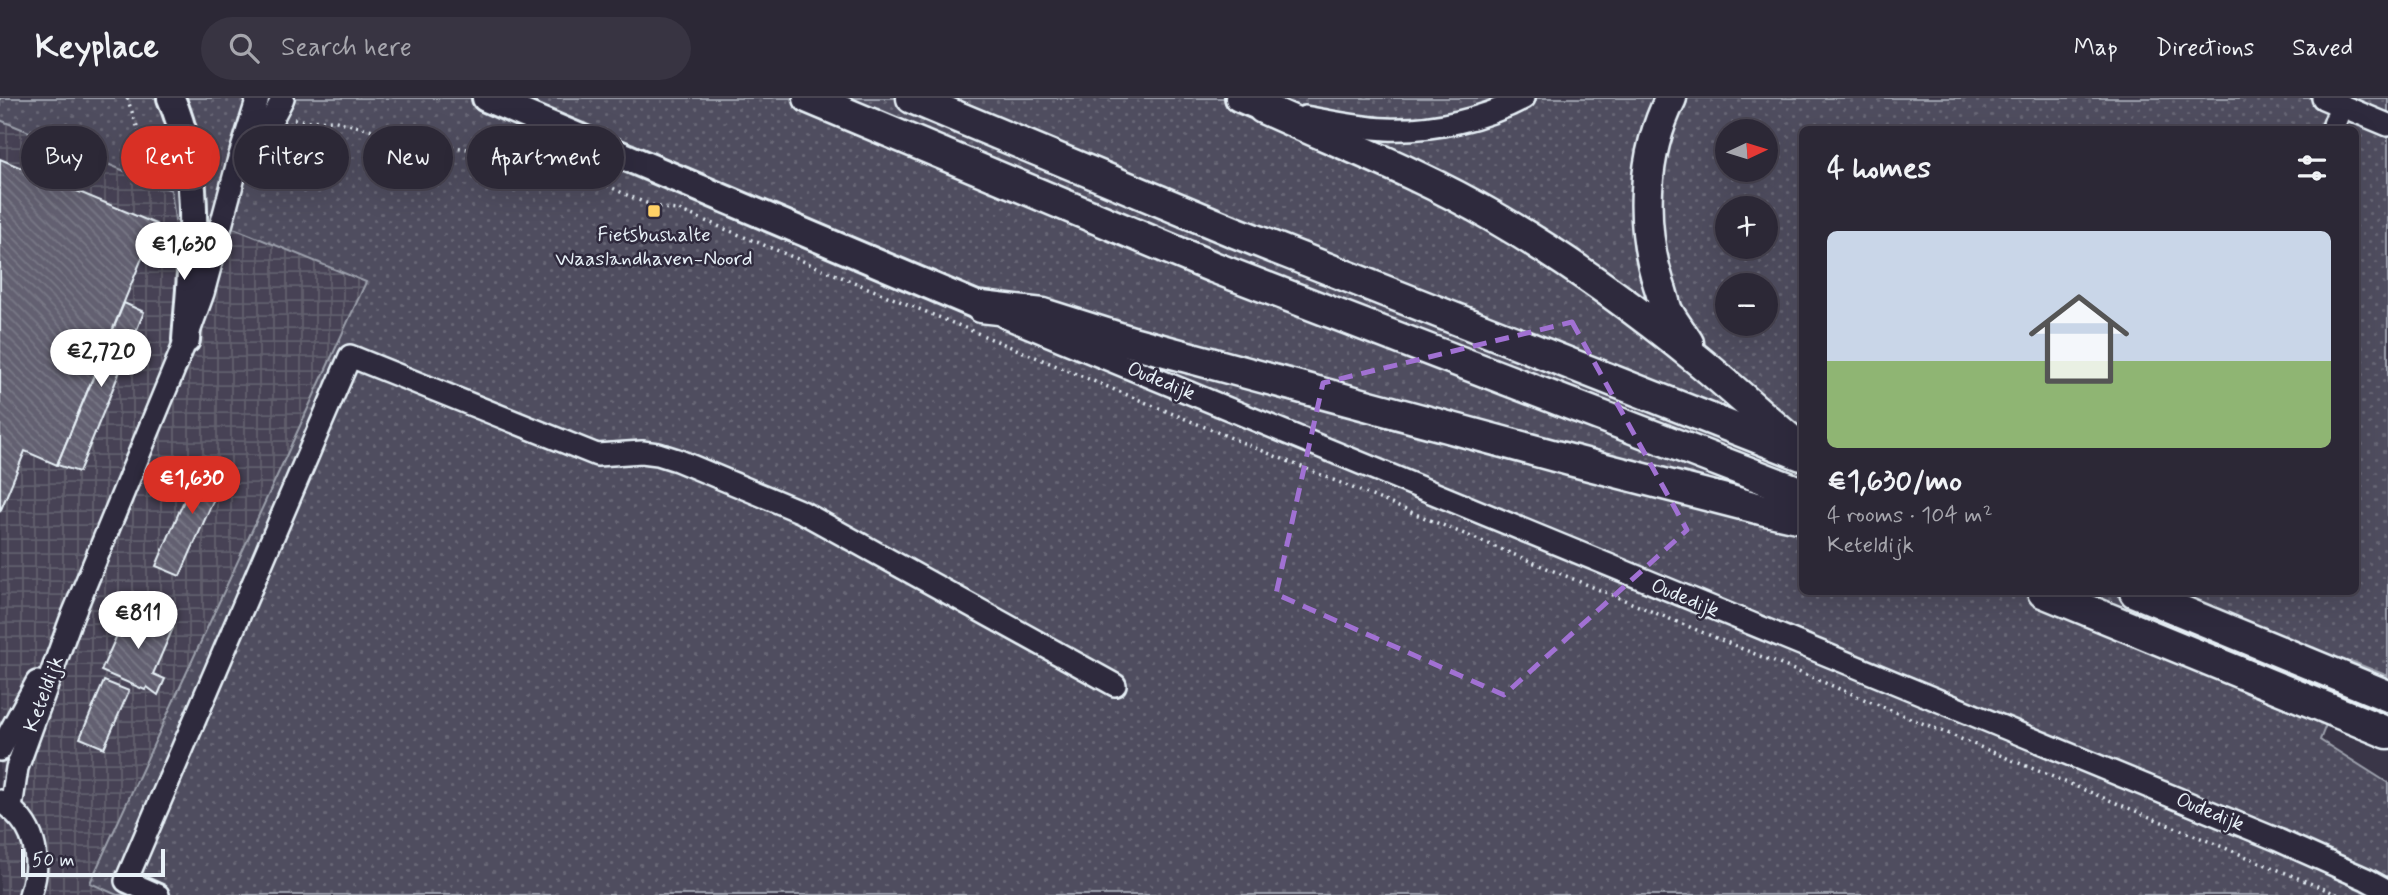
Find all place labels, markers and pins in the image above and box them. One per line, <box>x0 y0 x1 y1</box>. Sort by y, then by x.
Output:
marker: Fietsbushalte Waaslandhaven-Noord <box>646 203 662 219</box>
place label: Fietsbushalte Waaslandhaven-Noord <box>555 221 753 273</box>
pin: €1,630 <box>127 222 241 282</box>
pin: €2,720 <box>44 330 158 389</box>
pin: €1,630 <box>135 456 249 516</box>
pin: €811 <box>97 592 179 651</box>

